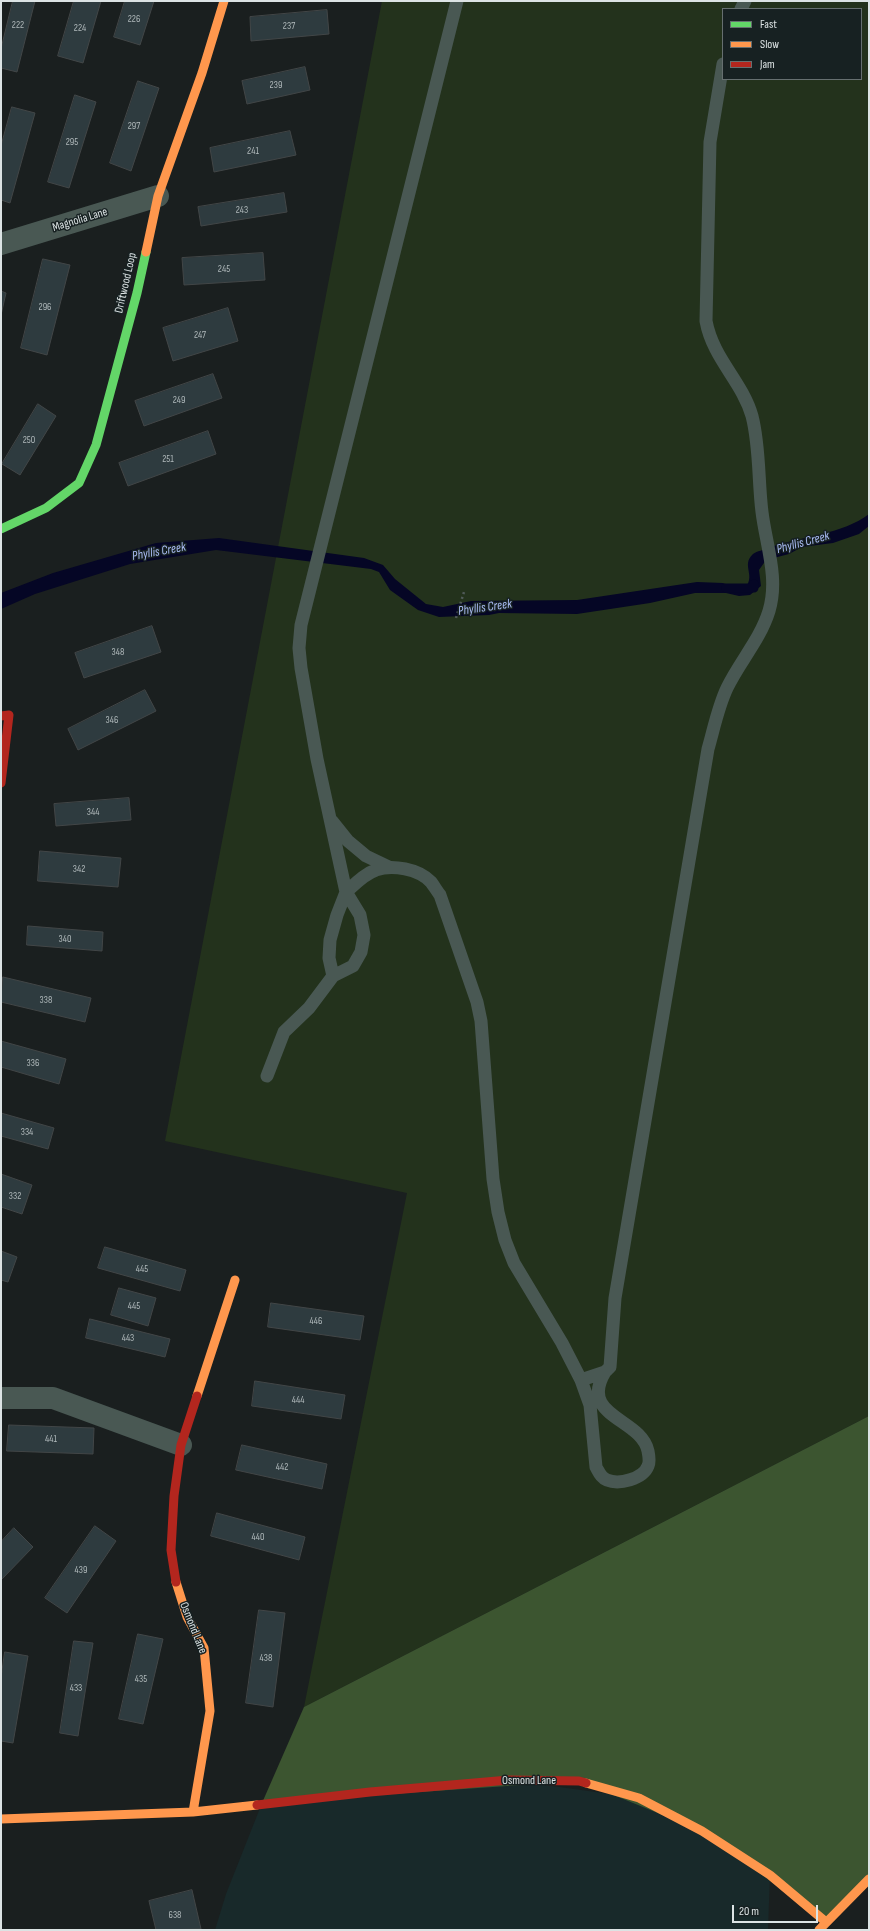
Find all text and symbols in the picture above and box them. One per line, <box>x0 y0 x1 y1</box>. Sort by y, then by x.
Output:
legend <box>722 8 862 80</box>
house number: 226 <box>128 13 140 25</box>
text: Fast <box>760 17 777 32</box>
house number: 222 <box>12 19 24 31</box>
house number: 237 <box>283 20 295 32</box>
house number: 224 <box>74 22 86 34</box>
text: Slow <box>760 37 779 52</box>
text: Jam <box>760 57 775 72</box>
house number: 239 <box>270 79 282 91</box>
house number: 297 <box>128 120 140 132</box>
house number: 295 <box>66 136 78 148</box>
house number: 241 <box>247 145 259 157</box>
house number: 243 <box>236 204 248 216</box>
street label: Magnolia Lane <box>51 205 109 235</box>
street label: Driftwood Loop <box>112 251 140 315</box>
house number: 245 <box>218 263 230 275</box>
house number: 296 <box>39 301 51 313</box>
house number: 247 <box>194 329 206 341</box>
house number: 249 <box>173 394 185 406</box>
house number: 250 <box>23 434 35 446</box>
house number: 251 <box>162 453 174 465</box>
water label: Phyllis Creek <box>775 528 831 558</box>
water label: Phyllis Creek <box>131 540 187 564</box>
water label: Phyllis Creek <box>457 596 513 620</box>
house number: 348 <box>112 646 124 658</box>
house number: 346 <box>106 714 118 726</box>
house number: 344 <box>87 806 99 818</box>
house number: 342 <box>73 863 85 875</box>
house number: 340 <box>59 933 71 945</box>
house number: 338 <box>40 994 52 1006</box>
house number: 336 <box>27 1057 39 1069</box>
house number: 334 <box>21 1126 33 1138</box>
house number: 332 <box>9 1190 21 1202</box>
house number: 445 <box>136 1263 148 1275</box>
house number: 445 <box>128 1300 140 1312</box>
house number: 446 <box>310 1315 322 1327</box>
house number: 443 <box>122 1332 134 1344</box>
house number: 444 <box>292 1394 304 1406</box>
house number: 441 <box>45 1433 57 1445</box>
house number: 442 <box>276 1461 288 1473</box>
house number: 440 <box>252 1531 264 1543</box>
house number: 439 <box>75 1564 87 1576</box>
street label: Osmond Lane <box>176 1600 210 1656</box>
house number: 438 <box>260 1652 272 1664</box>
house number: 435 <box>135 1673 147 1685</box>
house number: 433 <box>70 1682 82 1694</box>
street label: Osmond Lane <box>502 1774 556 1788</box>
scale bar <box>734 1897 820 1923</box>
text: 20 m <box>739 1904 759 1919</box>
house number: 638 <box>169 1909 181 1921</box>

